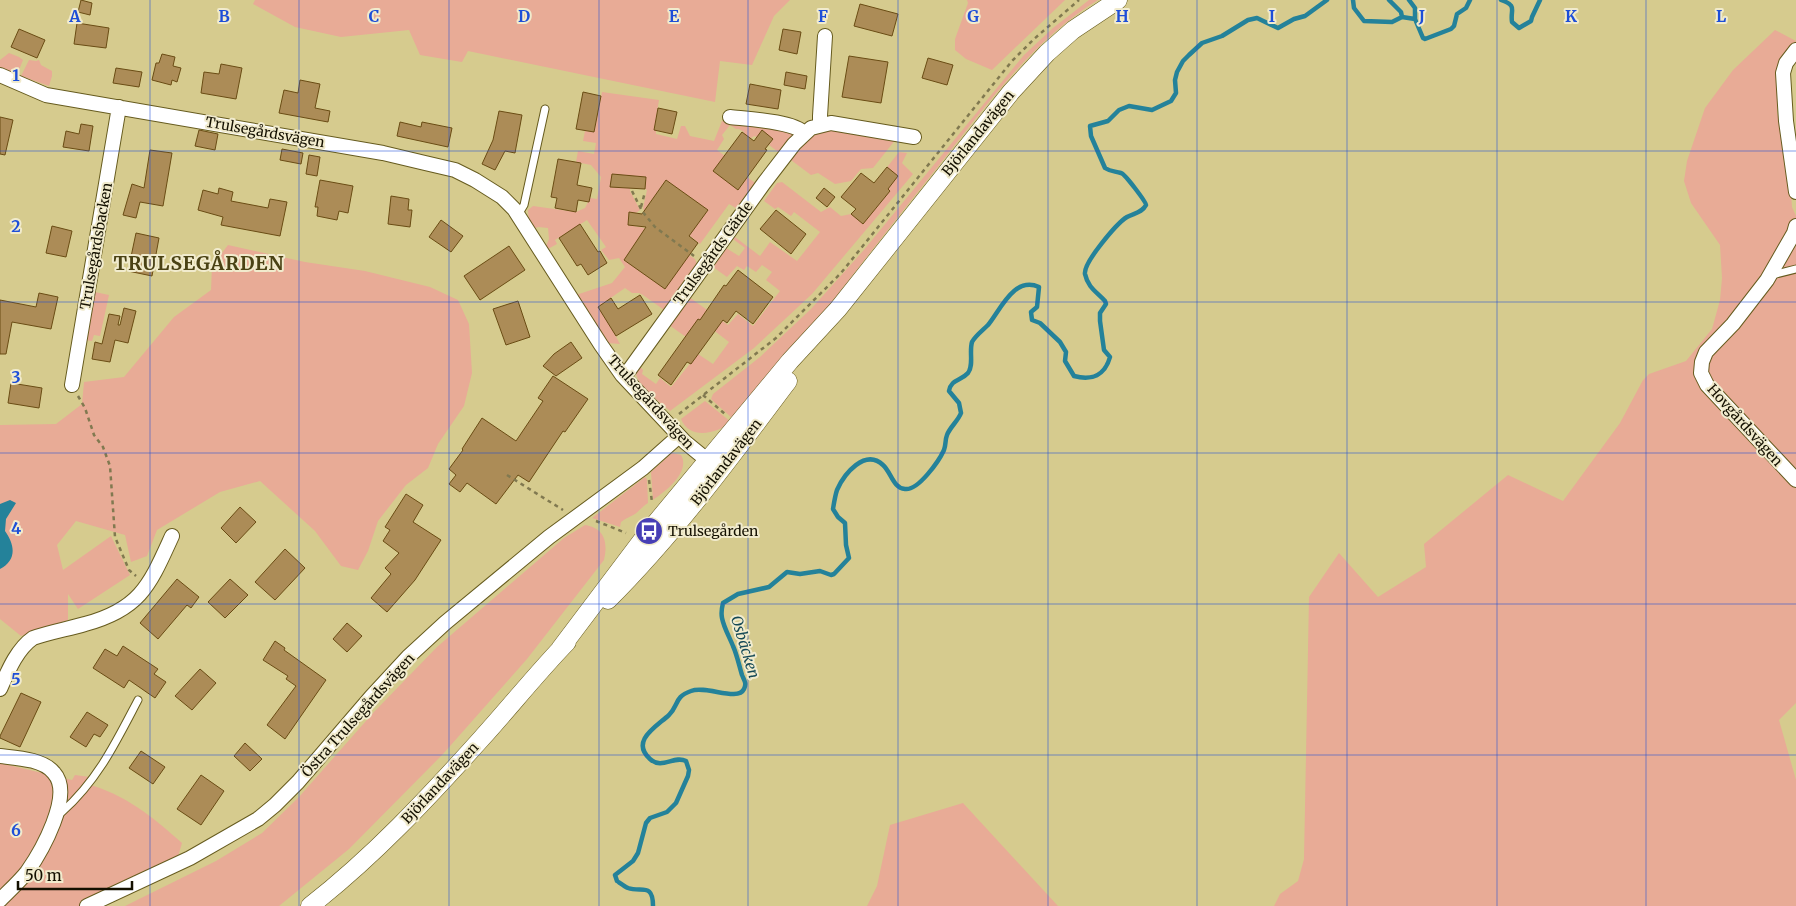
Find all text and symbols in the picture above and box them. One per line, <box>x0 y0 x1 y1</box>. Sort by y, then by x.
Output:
text: A <box>68 6 81 26</box>
text: B <box>218 6 230 26</box>
text: C <box>369 6 379 26</box>
text: D <box>518 6 530 26</box>
text: E <box>669 6 680 26</box>
text: F <box>818 6 828 26</box>
text: G <box>967 6 979 26</box>
text: H <box>1115 6 1129 26</box>
text: I <box>1269 6 1275 26</box>
text: J <box>1418 6 1425 26</box>
text: K <box>1565 6 1577 26</box>
text: L <box>1716 6 1726 26</box>
text: 1 <box>12 65 20 85</box>
street label: Björlandavägen <box>938 87 1018 179</box>
street label: Trulsegårdsvägen <box>204 113 326 151</box>
street label: Trulsegårdsbacken <box>76 181 116 311</box>
street label: Trulsegårds Gärde <box>669 198 757 308</box>
text: 2 <box>11 216 21 236</box>
district label: TRULSEGÅRDEN <box>113 250 285 275</box>
street label: Trulsegårdsvägen <box>604 351 698 453</box>
text: 3 <box>11 367 21 387</box>
street label: Hovgårdsvägen <box>1703 380 1787 470</box>
street label: Björlandavägen <box>687 415 765 509</box>
bus stop icon: Trulsegården <box>634 516 664 546</box>
text: 4 <box>11 518 21 538</box>
place label: Trulsegården <box>668 522 758 540</box>
water label: Osbäcken <box>727 613 764 681</box>
street label: Östra Trulsegårdsvägen <box>298 649 418 781</box>
text: 5 <box>11 669 21 689</box>
street label: Björlandavägen <box>398 738 482 828</box>
text: 6 <box>11 820 21 840</box>
scale bar <box>18 858 131 890</box>
text: 50 m <box>25 866 62 885</box>

